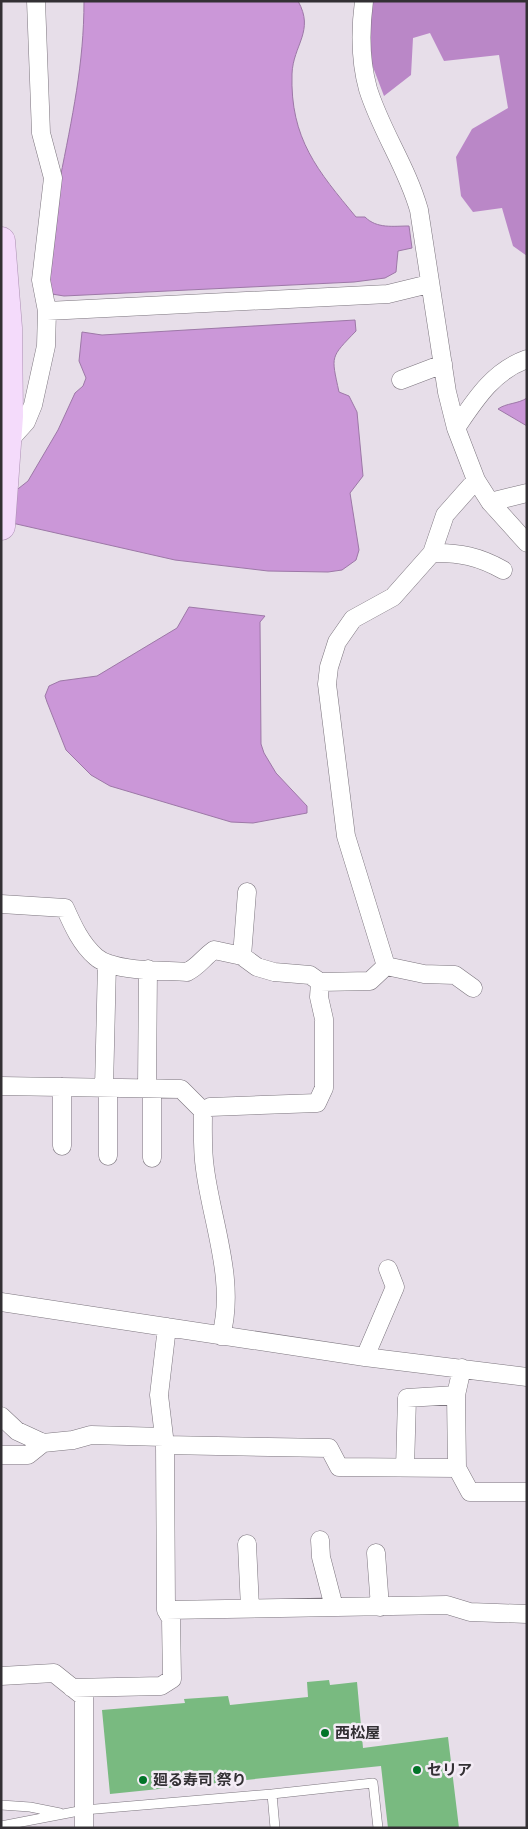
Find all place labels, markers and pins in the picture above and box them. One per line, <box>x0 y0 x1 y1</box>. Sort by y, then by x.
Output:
place label: 西松屋 <box>335 1723 380 1742</box>
marker: 西松屋 <box>319 1727 331 1739</box>
place label: セリア <box>427 1760 472 1779</box>
marker: セリア <box>411 1764 423 1776</box>
place label: 廻る寿司 祭り <box>153 1770 246 1789</box>
marker: 廻る寿司 祭り <box>137 1774 149 1786</box>

